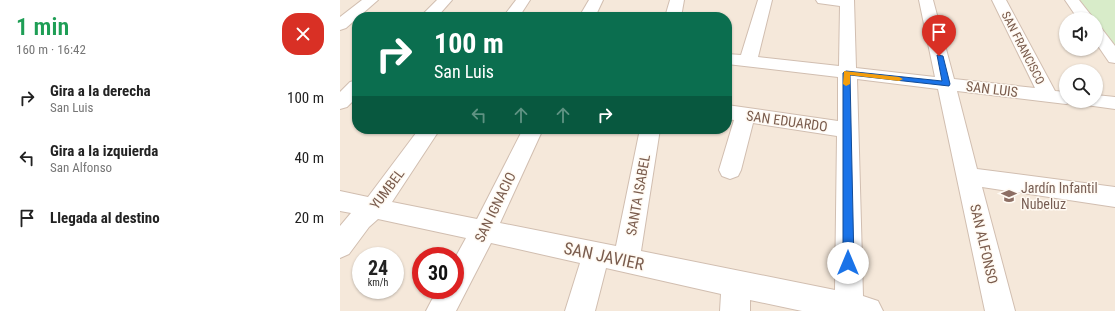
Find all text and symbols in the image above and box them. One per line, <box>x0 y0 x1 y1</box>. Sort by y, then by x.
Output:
street label: SAN FRANCISCO <box>999 9 1047 87</box>
map controls <box>1059 12 1103 108</box>
button: sound <box>1059 12 1103 56</box>
text: 1 min <box>16 13 69 41</box>
button: close <box>282 13 324 55</box>
pin <box>922 15 956 56</box>
icon: arrive <box>928 21 950 43</box>
text: 100 m <box>434 27 504 60</box>
icon: right <box>368 28 420 80</box>
text: 160 m · 16:42 <box>16 42 86 57</box>
text: San Luis <box>434 61 494 82</box>
button: search <box>1059 64 1103 108</box>
street label: SAN LUIS <box>965 78 1019 100</box>
text: Gira a la derecha <box>50 82 151 100</box>
icon: right <box>16 87 38 109</box>
text: 100 m <box>287 89 324 107</box>
text: San Luis <box>50 100 93 115</box>
icon: left <box>468 104 490 126</box>
icon: ahead <box>510 104 532 126</box>
icon: ahead <box>552 104 574 126</box>
icon: right <box>594 104 616 126</box>
street label: SAN EDUARDO <box>745 107 829 135</box>
text: Gira a la izquierda <box>50 142 158 160</box>
icon: left <box>16 147 38 169</box>
text: 40 m <box>294 149 324 167</box>
street label: SANTA ISABEL <box>623 153 653 237</box>
text: San Alfonso <box>50 160 112 175</box>
street label: YUMBEL <box>367 165 408 212</box>
street label: SAN IGNACIO <box>471 170 519 244</box>
place label: Jardín Infantil Nubeluz <box>1021 180 1098 212</box>
school or university icon: Jardín Infantil Nubeluz <box>1000 187 1018 205</box>
street label: SAN ALFONSO <box>967 203 1001 285</box>
icon: arrive <box>16 207 38 229</box>
text: Llegada al destino <box>50 209 160 227</box>
text: 20 m <box>294 209 324 227</box>
street label: SAN JAVIER <box>562 238 646 274</box>
position arrow <box>827 242 869 284</box>
speed limit sign: 30 <box>412 247 464 299</box>
text: 24 <box>368 256 388 280</box>
text: km/h <box>368 277 388 288</box>

